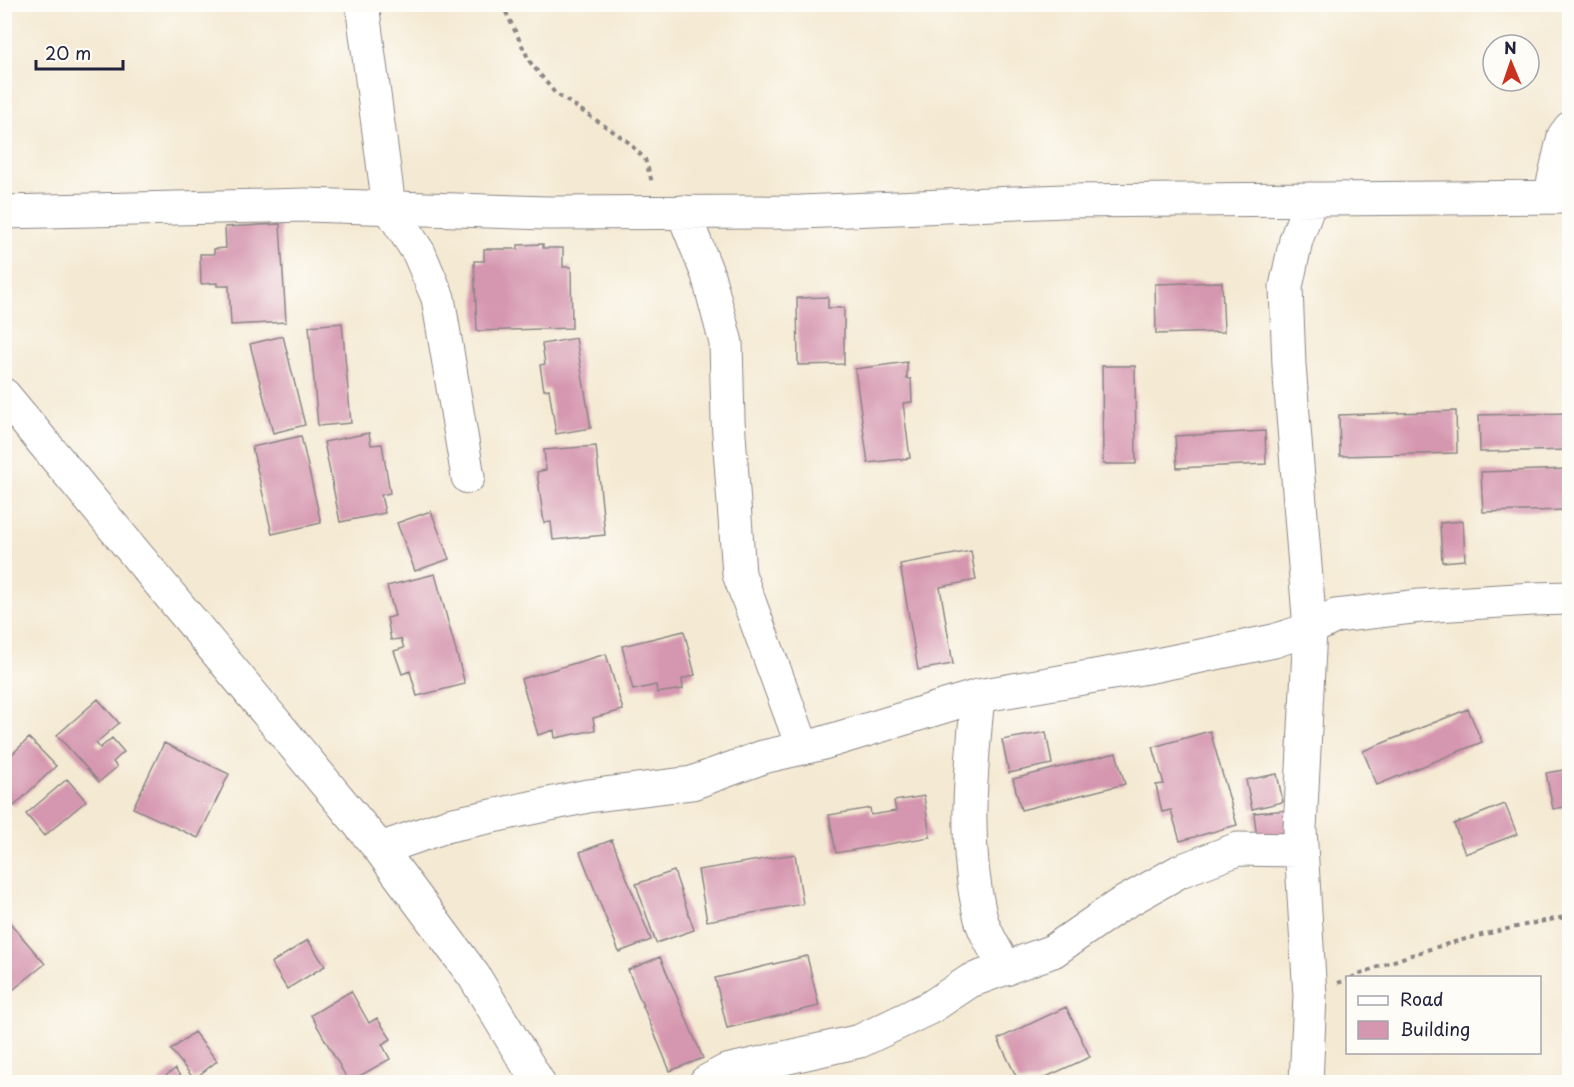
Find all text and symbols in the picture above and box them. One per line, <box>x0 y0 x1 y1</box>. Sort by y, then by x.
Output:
scale bar <box>36 33 123 71</box>
north arrow <box>1481 33 1541 93</box>
text: N <box>1504 35 1517 59</box>
text: 20 m <box>45 39 91 66</box>
legend <box>1346 976 1541 1054</box>
text: Road <box>1400 985 1444 1012</box>
text: Building <box>1400 1015 1470 1042</box>

